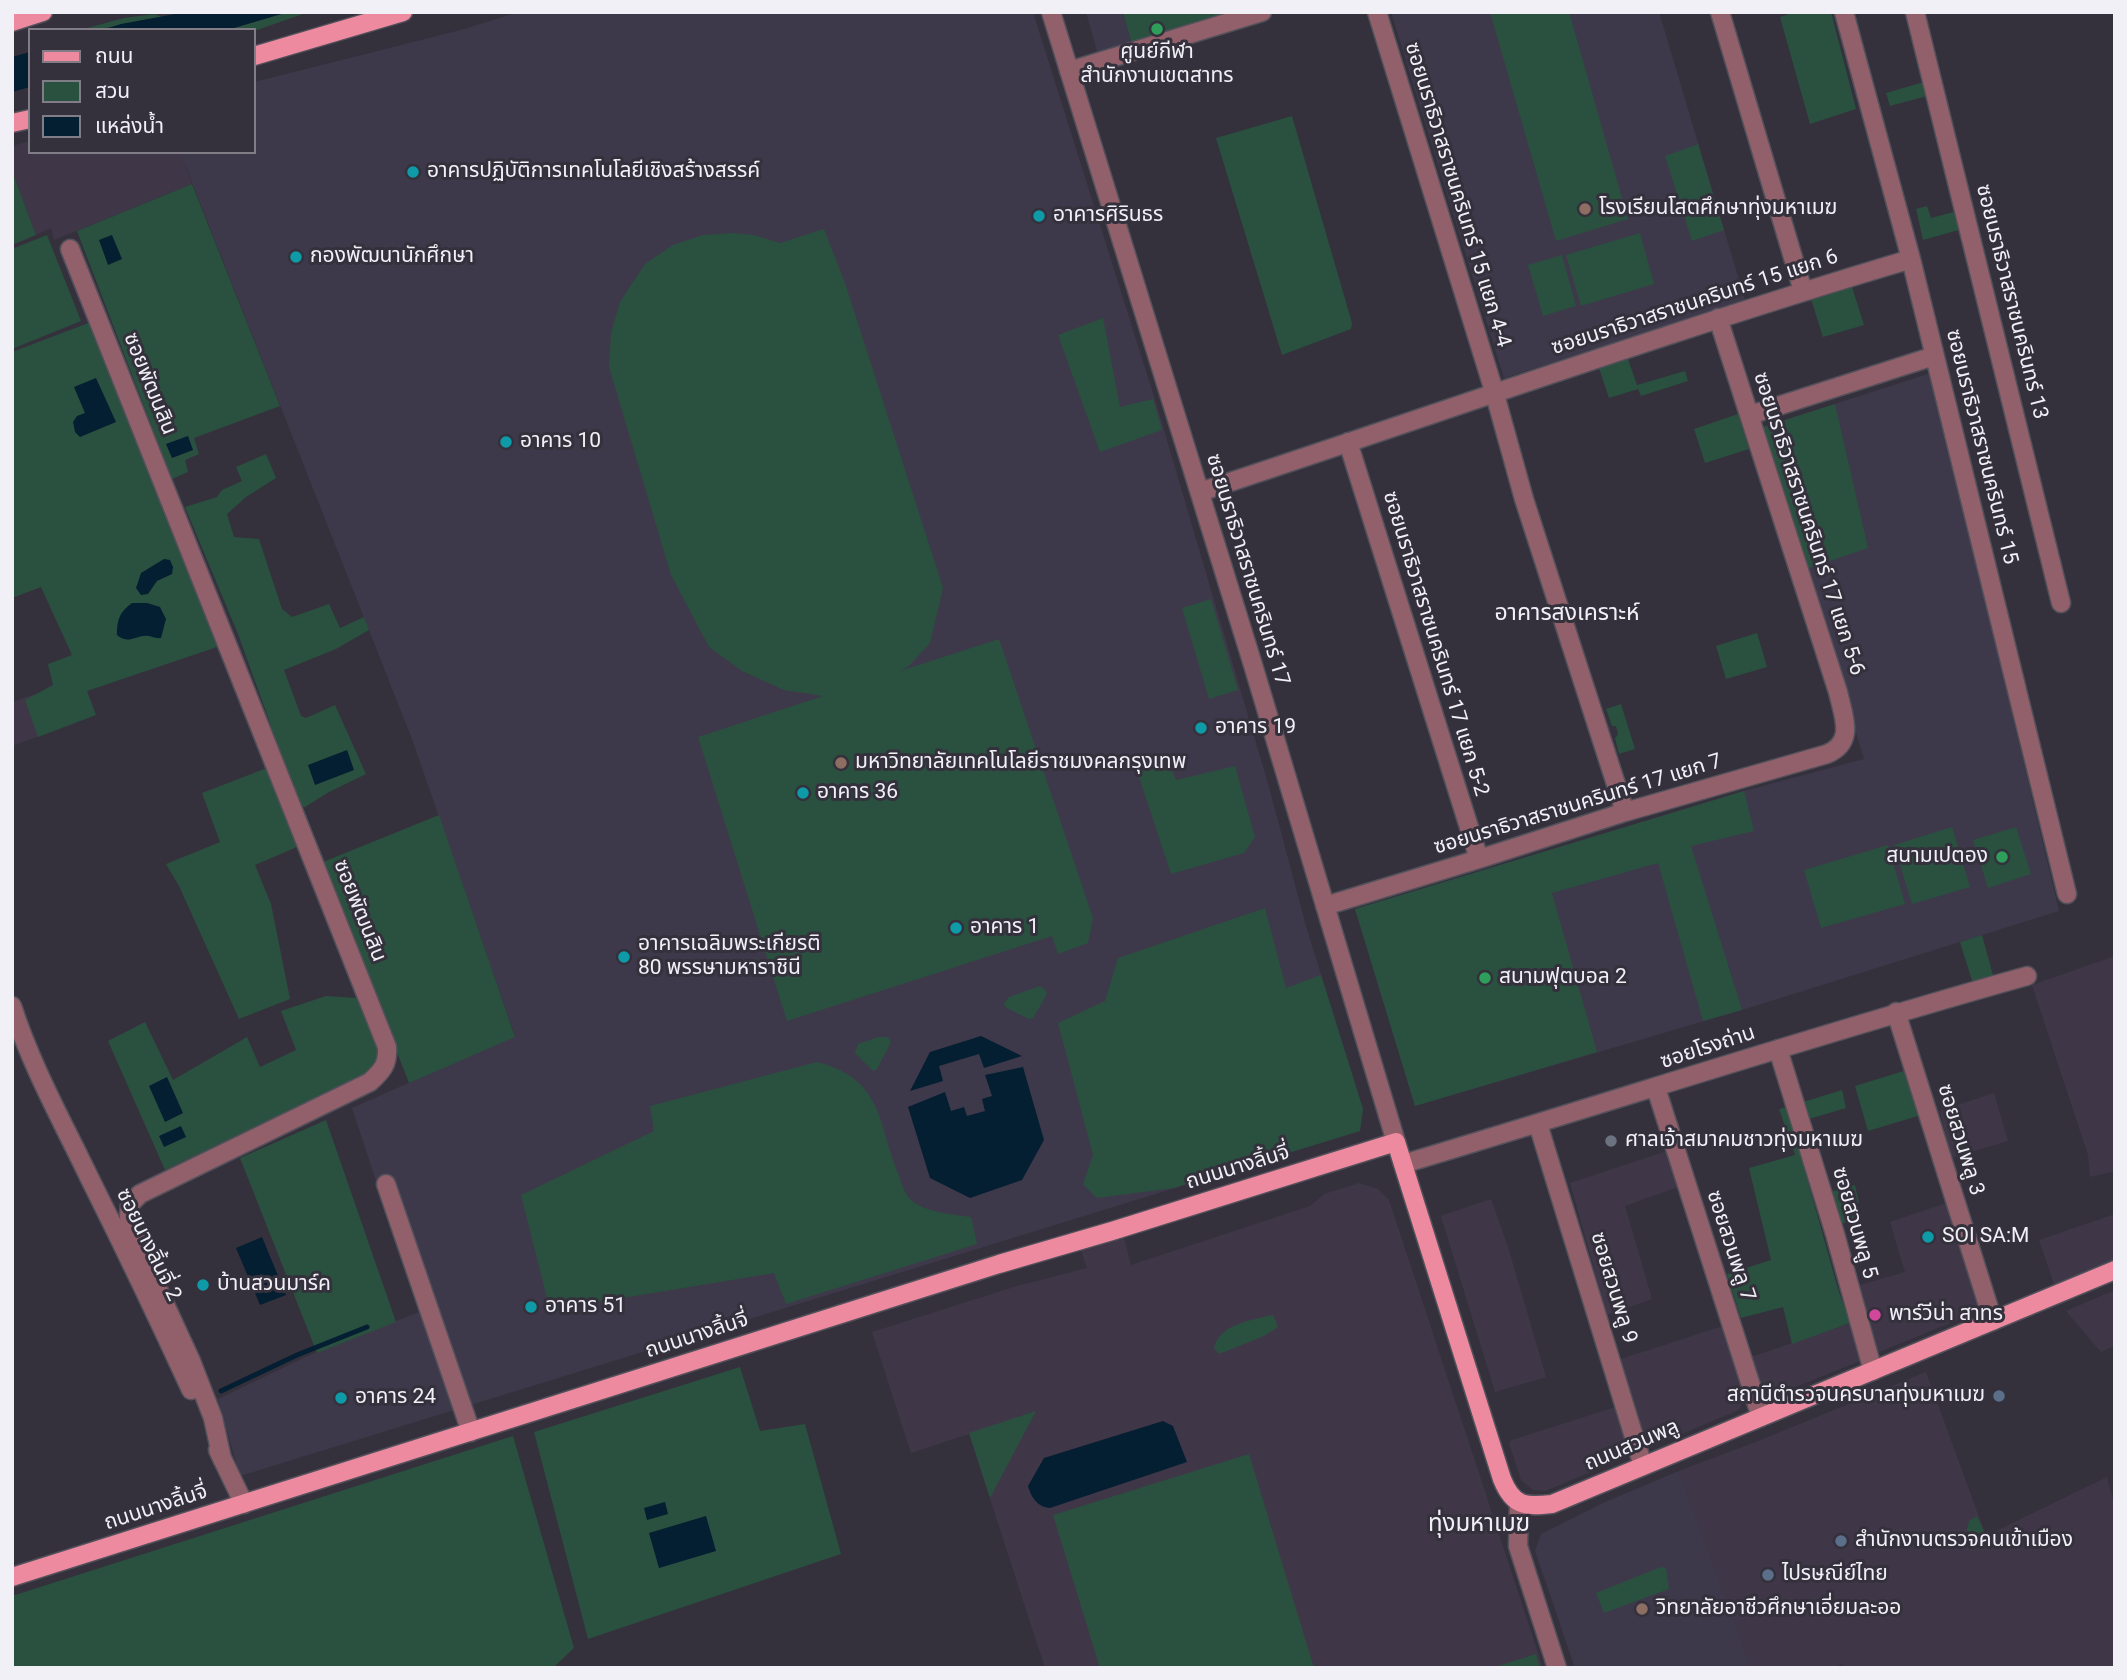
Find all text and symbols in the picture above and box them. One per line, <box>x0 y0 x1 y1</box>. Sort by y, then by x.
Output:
marker: ศูนย์กีฬา สำนักงานเขตสาทร <box>1149 21 1165 37</box>
legend <box>28 28 256 154</box>
place label: ศูนย์กีฬา สำนักงานเขตสาทร <box>1080 40 1234 90</box>
street label: ซอยนราธิวาสราชนครินทร์ 15 แยก 4-4 <box>1399 40 1515 350</box>
text: ถนน <box>95 44 133 68</box>
text: สวน <box>95 79 130 103</box>
text: แหล่งน้ำ <box>95 114 164 138</box>
place label: อาคารปฏิบัติการเทคโนโลยีเชิงสร้างสรรค์ <box>427 159 760 185</box>
marker: อาคารปฏิบัติการเทคโนโลยีเชิงสร้างสรรค์ <box>405 164 421 180</box>
street label: ซอยนราธิวาสราชนครินทร์ 13 <box>1970 182 2052 422</box>
place label: โรงเรียนโสตศึกษาทุ่งมหาเมฆ <box>1599 196 1837 222</box>
marker: โรงเรียนโสตศึกษาทุ่งมหาเมฆ <box>1577 201 1593 217</box>
place label: อาคารศิรินธร <box>1053 203 1163 229</box>
marker: อาคารศิรินธร <box>1031 208 1047 224</box>
place label: กองพัฒนานักศึกษา <box>310 244 474 270</box>
street label: ซอยนราธิวาสราชนครินทร์ 15 แยก 6 <box>1549 245 1841 361</box>
marker: กองพัฒนานักศึกษา <box>288 249 304 265</box>
street label: ซอยนราธิวาสราชนครินทร์ 15 <box>1940 327 2022 567</box>
street label: ซอยพัฒนสิน <box>117 329 181 439</box>
street label: ซอยนราธิวาสราชนครินทร์ 17 แยก 5-6 <box>1747 369 1869 679</box>
place label: อาคาร 10 <box>520 429 601 455</box>
marker: อาคาร 10 <box>498 434 514 450</box>
street label: ซอยนราธิวาสราชนครินทร์ 17 <box>1200 451 1294 689</box>
street label: ซอยนราธิวาสราชนครินทร์ 17 แยก 5-2 <box>1377 489 1493 799</box>
district label: อาคารสงเคราะห์ <box>1494 600 1640 628</box>
place label: อาคาร 19 <box>1215 715 1296 741</box>
marker: อาคาร 19 <box>1193 720 1209 736</box>
street label: ซอยนราธิวาสราชนครินทร์ 17 แยก 7 <box>1431 749 1725 861</box>
place label: มหาวิทยาลัยเทคโนโลยีราชมงคลกรุงเทพ <box>855 750 1186 776</box>
marker: มหาวิทยาลัยเทคโนโลยีราชมงคลกรุงเทพ <box>833 755 849 771</box>
place label: อาคาร 36 <box>817 780 898 806</box>
marker: อาคาร 36 <box>795 785 811 801</box>
place label: สนามเปตอง <box>1886 844 1988 870</box>
marker: สนามเปตอง <box>1994 849 2010 865</box>
street label: ซอยพัฒนสิน <box>327 856 391 966</box>
place label: อาคาร 1 <box>970 915 1039 941</box>
marker: อาคาร 1 <box>948 920 964 936</box>
place label: อาคารเฉลิมพระเกียรติ 80 พรรษามหาราชินี <box>638 932 821 982</box>
marker: อาคารเฉลิมพระเกียรติ 80 พรรษามหาราชินี <box>616 949 632 965</box>
place label: สนามฟุตบอล 2 <box>1499 965 1627 991</box>
marker: สนามฟุตบอล 2 <box>1477 970 1493 986</box>
street label: ซอยโรงถ่าน <box>1657 1021 1759 1075</box>
street label: ซอยสวนพลู 3 <box>1931 1081 1989 1199</box>
place label: ศาลเจ้าสมาคมชาวทุ่งมหาเมฆ <box>1625 1128 1863 1154</box>
marker: ศาลเจ้าสมาคมชาวทุ่งมหาเมฆ <box>1603 1133 1619 1149</box>
street label: ถนนนางลิ้นจี่ <box>1183 1140 1293 1196</box>
street label: ซอยสวนพลู 5 <box>1826 1164 1882 1282</box>
street label: ซอยนางลิ้นจี่ 2 <box>110 1185 186 1305</box>
street label: ซอยสวนพลู 7 <box>1700 1187 1760 1305</box>
place label: SOI SA:M <box>1942 1224 2029 1250</box>
street label: ซอยสวนพลู 9 <box>1584 1229 1642 1347</box>
marker: SOI SA:M <box>1920 1229 1936 1245</box>
place label: บ้านสวนมาร์ค <box>217 1272 331 1298</box>
marker: บ้านสวนมาร์ค <box>195 1277 211 1293</box>
place label: อาคาร 51 <box>545 1294 626 1320</box>
marker: อาคาร 51 <box>523 1299 539 1315</box>
place label: พาร์วีน่า สาทร <box>1889 1302 2003 1328</box>
street label: ถนนนางลิ้นจี่ <box>642 1307 752 1365</box>
marker: พาร์วีน่า สาทร <box>1867 1307 1883 1323</box>
place label: สถานีตำรวจนครบาลทุ่งมหาเมฆ <box>1727 1383 1985 1409</box>
place label: อาคาร 24 <box>355 1385 436 1411</box>
marker: สถานีตำรวจนครบาลทุ่งมหาเมฆ <box>1991 1388 2007 1404</box>
marker: อาคาร 24 <box>333 1390 349 1406</box>
street label: ถนนสวนพลู <box>1581 1415 1683 1477</box>
street label: ถนนนางลิ้นจี่ <box>101 1479 211 1537</box>
district label: ทุ่งมหาเมฆ <box>1428 1511 1530 1539</box>
place label: สำนักงานตรวจคนเข้าเมือง <box>1855 1528 2073 1554</box>
marker: สำนักงานตรวจคนเข้าเมือง <box>1833 1533 1849 1549</box>
place label: ไปรษณีย์ไทย <box>1782 1562 1888 1588</box>
marker: ไปรษณีย์ไทย <box>1760 1567 1776 1583</box>
place label: วิทยาลัยอาชีวศึกษาเอี่ยมละออ <box>1656 1596 1901 1622</box>
marker: วิทยาลัยอาชีวศึกษาเอี่ยมละออ <box>1634 1601 1650 1617</box>

